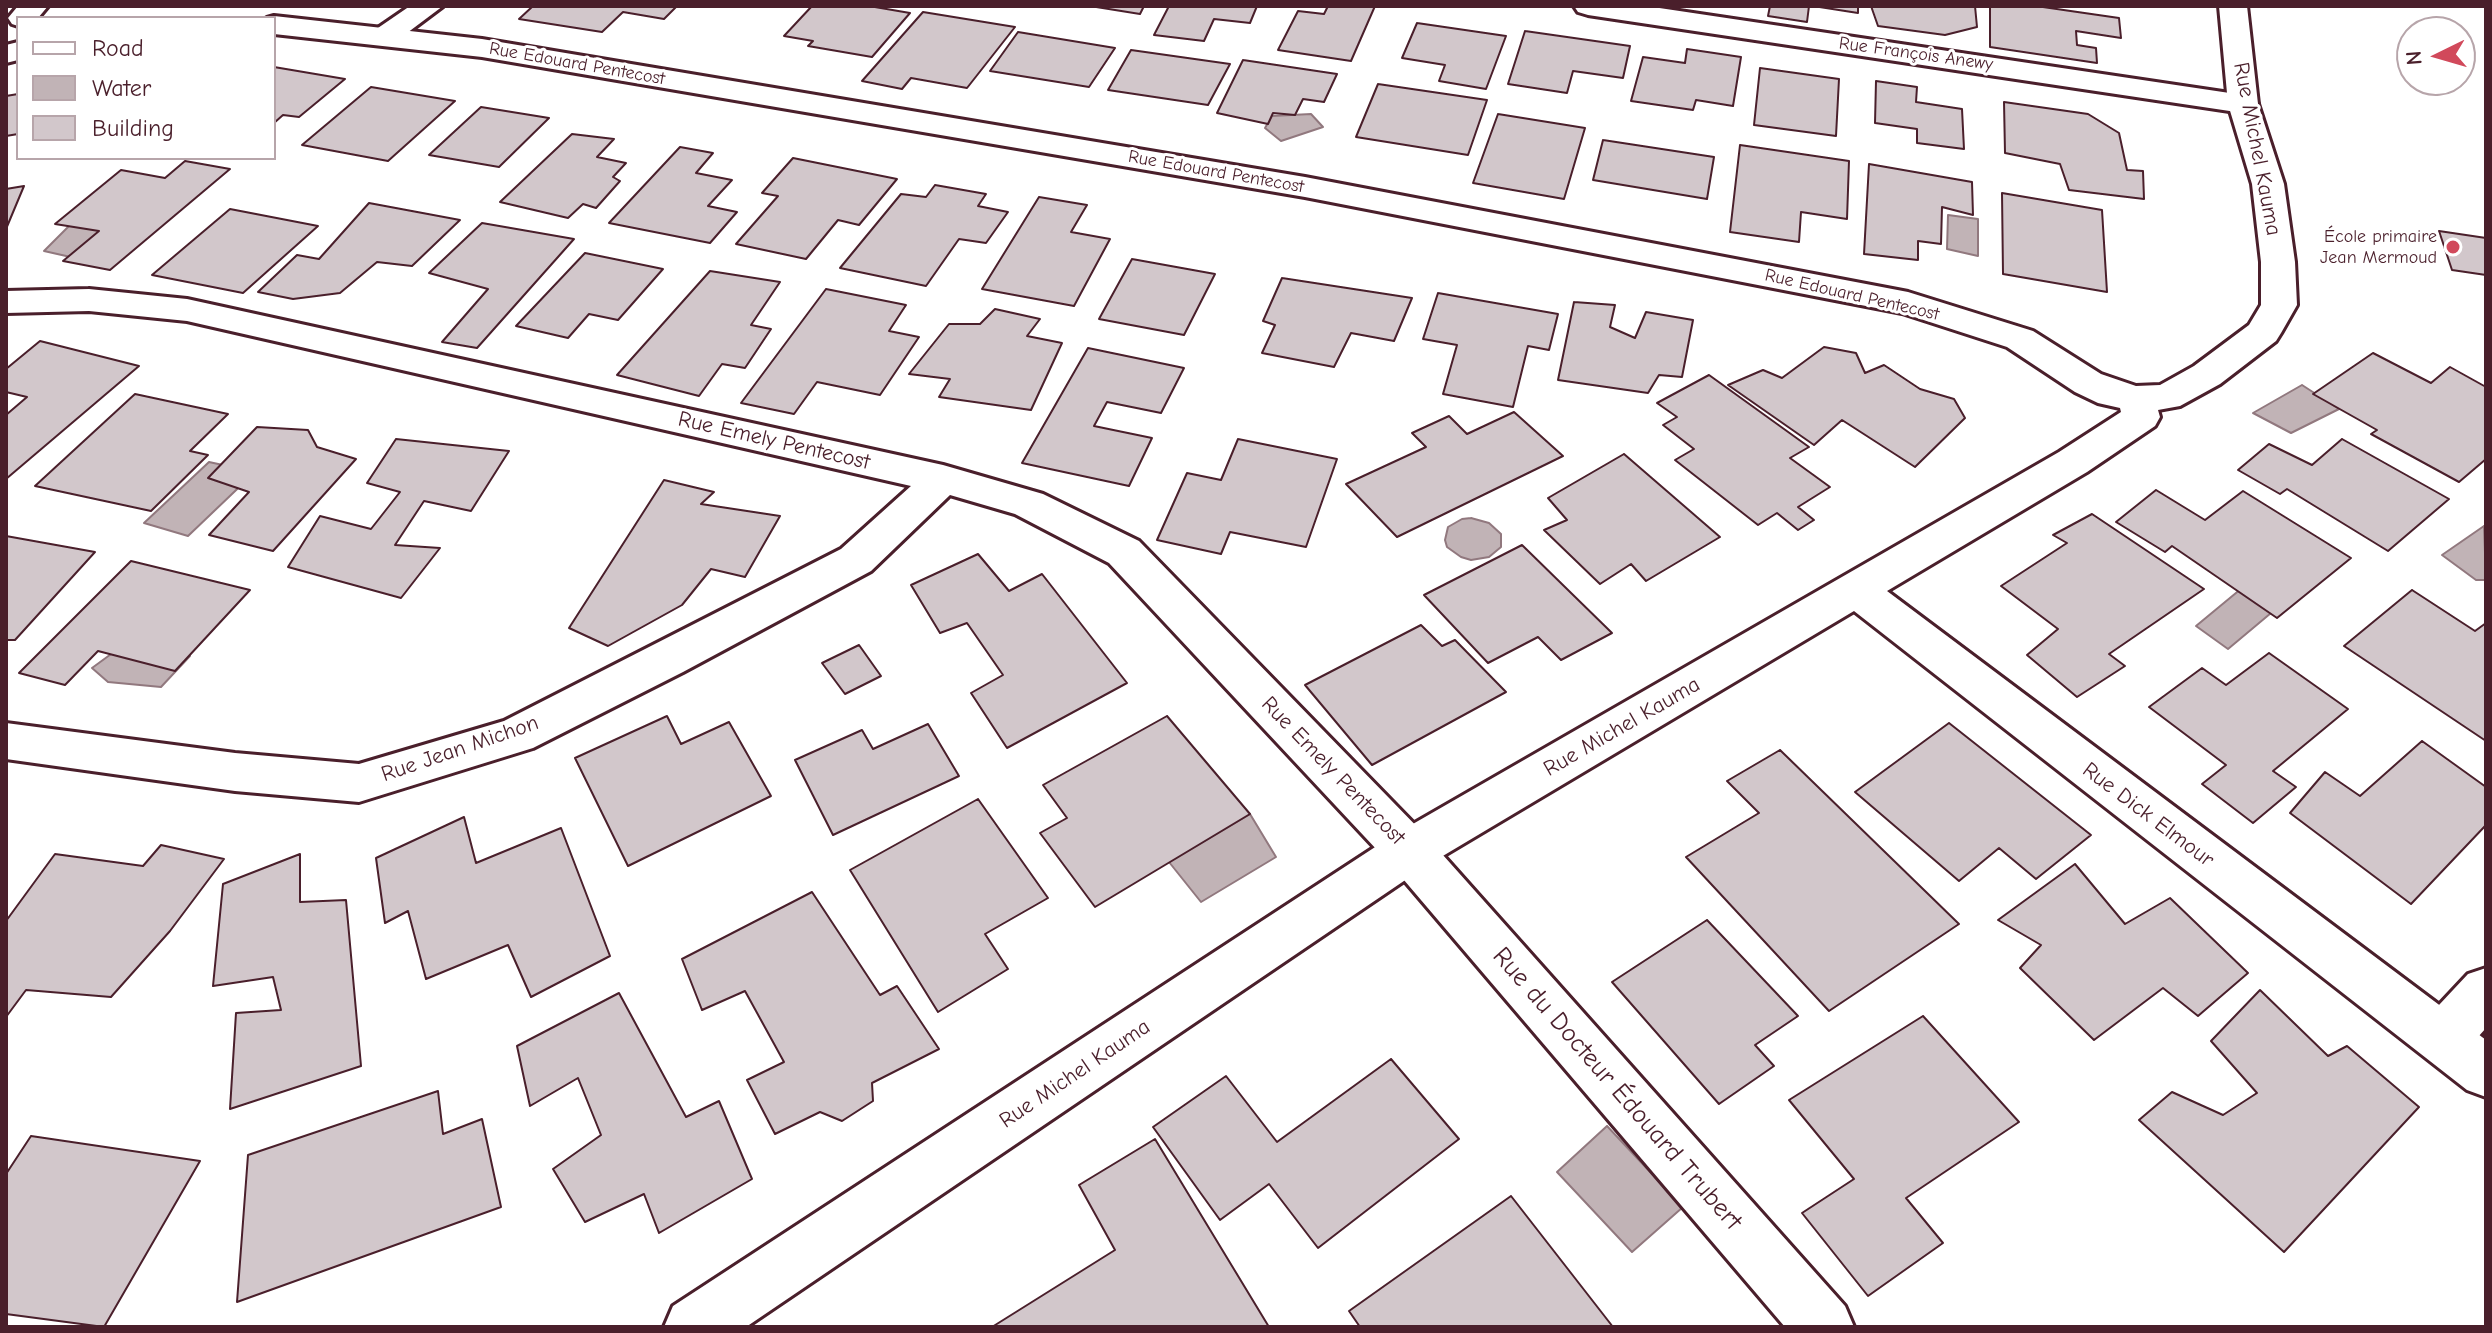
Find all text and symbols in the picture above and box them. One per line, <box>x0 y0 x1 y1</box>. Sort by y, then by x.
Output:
legend <box>16 16 276 160</box>
north arrow <box>2396 16 2476 96</box>
street label: Rue François Anewy <box>1838 32 1994 76</box>
text: Road <box>92 34 144 62</box>
street label: Rue Edouard Pentecost <box>487 38 667 90</box>
text: N <box>2401 50 2428 66</box>
street label: Rue Michel Kauma <box>2227 60 2287 238</box>
text: Water <box>92 74 151 102</box>
text: Building <box>92 114 174 142</box>
street label: Rue Edouard Pentecost <box>1126 146 1306 198</box>
place label: École primaire Jean Mermoud <box>2320 226 2437 268</box>
marker: École primaire Jean Mermoud <box>2444 238 2462 256</box>
street label: Rue Edouard Pentecost <box>1763 264 1941 326</box>
street label: Rue Emely Pentecost <box>676 406 872 476</box>
street label: Rue Michel Kauma <box>1539 672 1705 782</box>
street label: Rue Emely Pentecost <box>1255 691 1411 851</box>
street label: Rue Jean Michon <box>378 710 542 788</box>
street label: Rue Dick Elmour <box>2077 757 2219 873</box>
street label: Rue du Docteur Édouard Trubert <box>1486 941 1748 1237</box>
street label: Rue Michel Kauma <box>995 1014 1155 1134</box>

